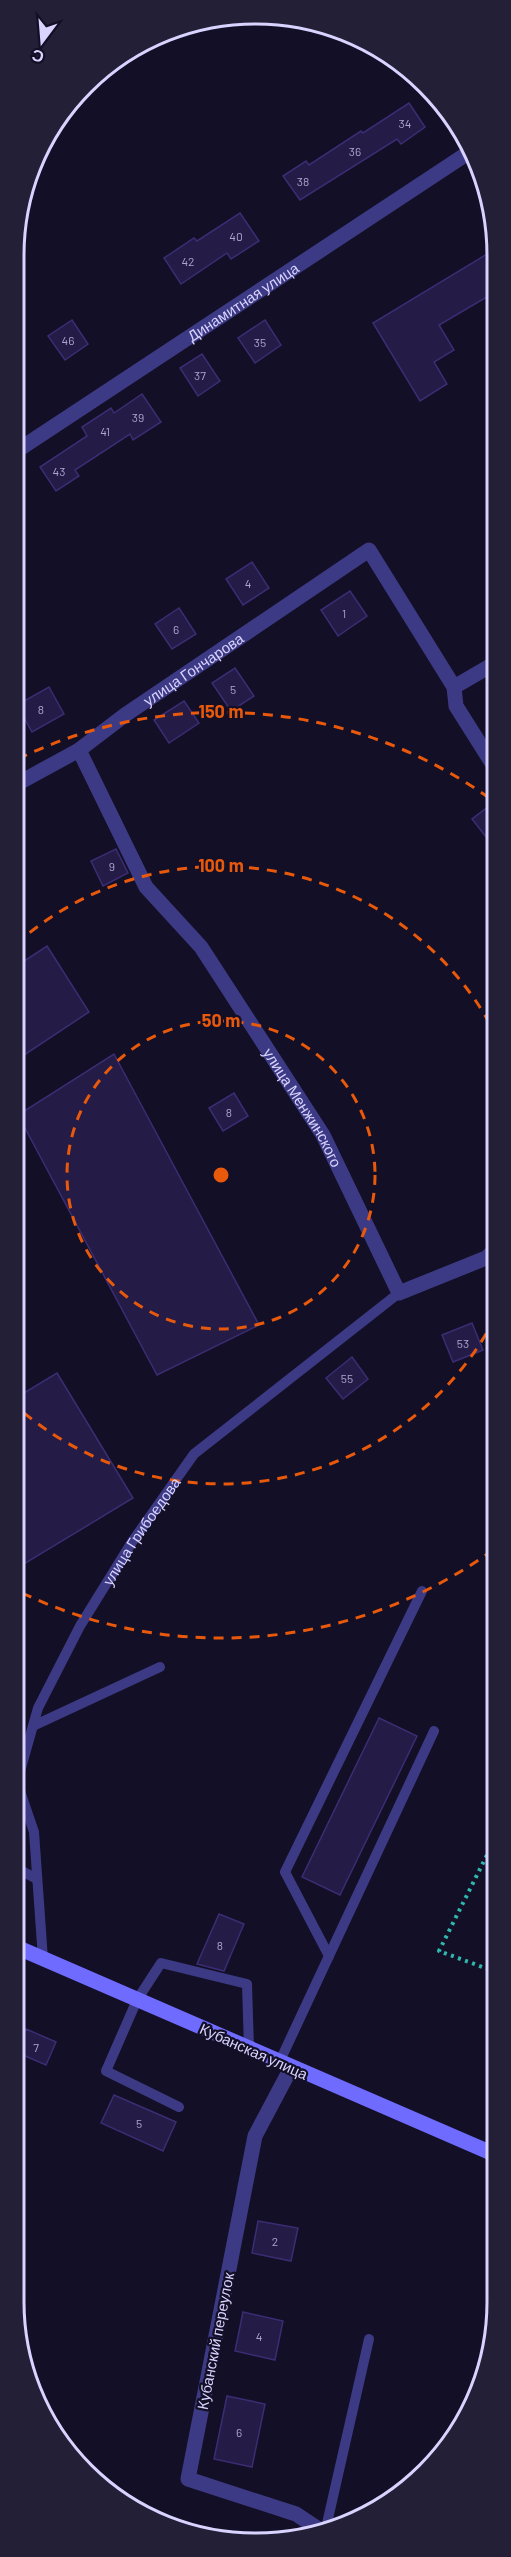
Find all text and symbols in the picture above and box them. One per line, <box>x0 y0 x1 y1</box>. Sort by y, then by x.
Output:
north arrow <box>12 12 72 72</box>
text: С <box>29 46 46 68</box>
house number: 34 <box>399 116 411 130</box>
house number: 36 <box>349 144 361 158</box>
house number: 38 <box>297 174 309 188</box>
house number: 40 <box>229 229 243 243</box>
house number: 42 <box>181 254 195 268</box>
street label: Динамитная улица <box>184 258 303 345</box>
house number: 46 <box>62 333 74 347</box>
house number: 35 <box>254 335 266 349</box>
house number: 37 <box>194 368 206 382</box>
house number: 39 <box>132 410 144 424</box>
house number: 41 <box>100 424 110 438</box>
house number: 43 <box>53 464 65 478</box>
house number: 4 <box>245 576 251 590</box>
house number: 1 <box>342 606 346 620</box>
house number: 6 <box>173 622 179 636</box>
street label: улица Гончарова <box>140 628 247 709</box>
house number: 5 <box>230 682 236 696</box>
text: 150 m <box>199 700 243 722</box>
house number: 8 <box>38 702 44 716</box>
text: 100 m <box>198 854 244 876</box>
house number: 9 <box>109 859 115 873</box>
text: 50 m <box>202 1009 240 1031</box>
street label: улица Менжинского <box>260 1044 346 1170</box>
house number: 8 <box>226 1105 232 1119</box>
centre of rings <box>211 1165 231 1185</box>
house number: 53 <box>457 1336 469 1350</box>
house number: 55 <box>341 1371 353 1385</box>
street label: улица Грибоедова <box>98 1473 184 1589</box>
house number: 8 <box>217 1938 223 1952</box>
street label: Кубанская улица <box>197 2019 311 2083</box>
house number: 7 <box>33 2040 39 2054</box>
house number: 5 <box>136 2116 142 2130</box>
house number: 2 <box>272 2234 278 2248</box>
street label: Кубанский переулок <box>193 2271 237 2411</box>
house number: 4 <box>256 2329 262 2343</box>
house number: 6 <box>236 2425 242 2439</box>

